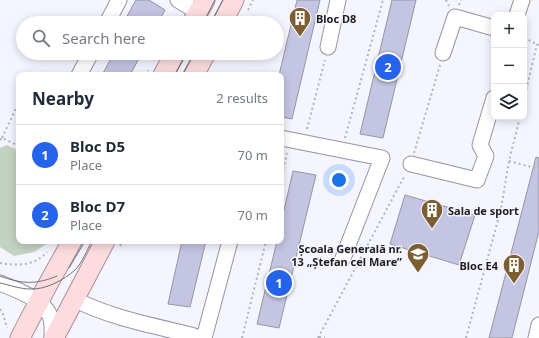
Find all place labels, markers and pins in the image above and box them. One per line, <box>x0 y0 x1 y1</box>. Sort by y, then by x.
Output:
building icon: Bloc D8 <box>287 5 313 38</box>
place label: Bloc D8 <box>316 11 356 26</box>
pin: 2 <box>375 52 401 82</box>
building icon: Sala de sport <box>419 197 445 230</box>
place label: Sala de sport <box>448 203 519 218</box>
place label: Școala Generală nr. 13 „Ștefan cel Mare” <box>291 241 402 269</box>
school or university icon: Școala Generală nr. 13 „Ștefan cel Mare” <box>405 241 431 274</box>
building icon: Bloc E4 <box>501 252 527 285</box>
place label: Bloc E4 <box>460 258 499 273</box>
pin: 1 <box>266 268 292 298</box>

